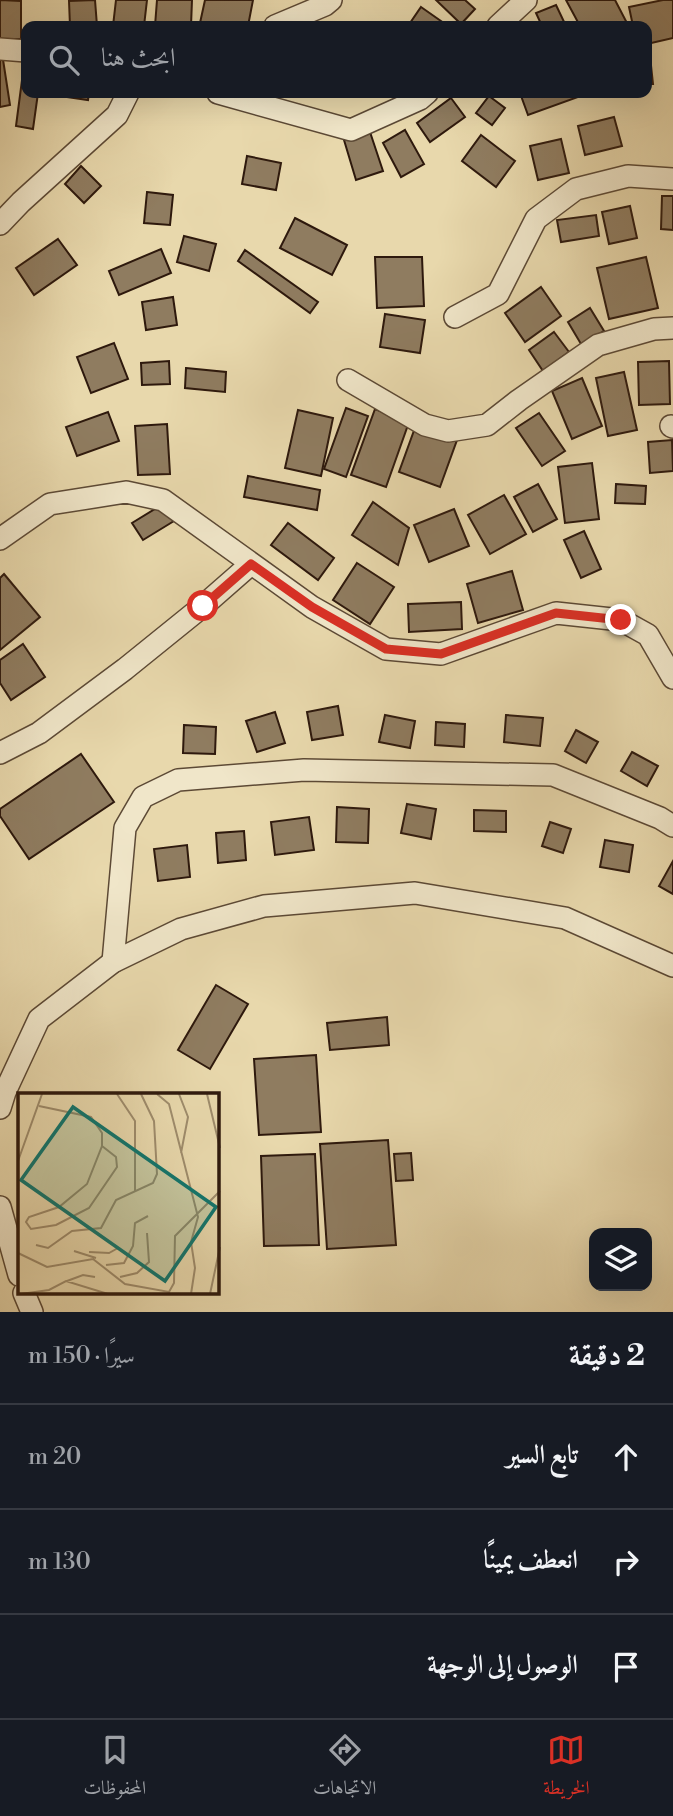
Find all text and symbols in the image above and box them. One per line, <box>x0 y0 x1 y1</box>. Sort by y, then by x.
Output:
search box <box>21 21 652 98</box>
icon: search <box>45 41 83 79</box>
text: ابحث هنا <box>101 42 176 74</box>
route start <box>187 590 218 621</box>
route end <box>605 604 636 635</box>
inset map <box>18 1093 219 1294</box>
map controls <box>589 1228 652 1291</box>
button: layers <box>589 1228 652 1291</box>
text: 2 دقيقة <box>569 1337 645 1375</box>
text: سيرًا · 150 m <box>28 1342 135 1370</box>
icon: ahead <box>607 1438 645 1476</box>
text: تابع السير <box>506 1439 578 1471</box>
text: 20 m <box>28 1443 81 1471</box>
icon: right <box>607 1543 645 1581</box>
text: انعطف يمينًا <box>483 1544 578 1576</box>
text: 130 m <box>28 1548 91 1576</box>
icon: arrive <box>607 1648 645 1686</box>
text: الوصول إلى الوجهة <box>427 1649 578 1681</box>
tab: المحفوظات <box>83 1731 146 1806</box>
tab: الاتجاهات <box>313 1731 376 1806</box>
tab: الخريطة <box>543 1731 590 1806</box>

